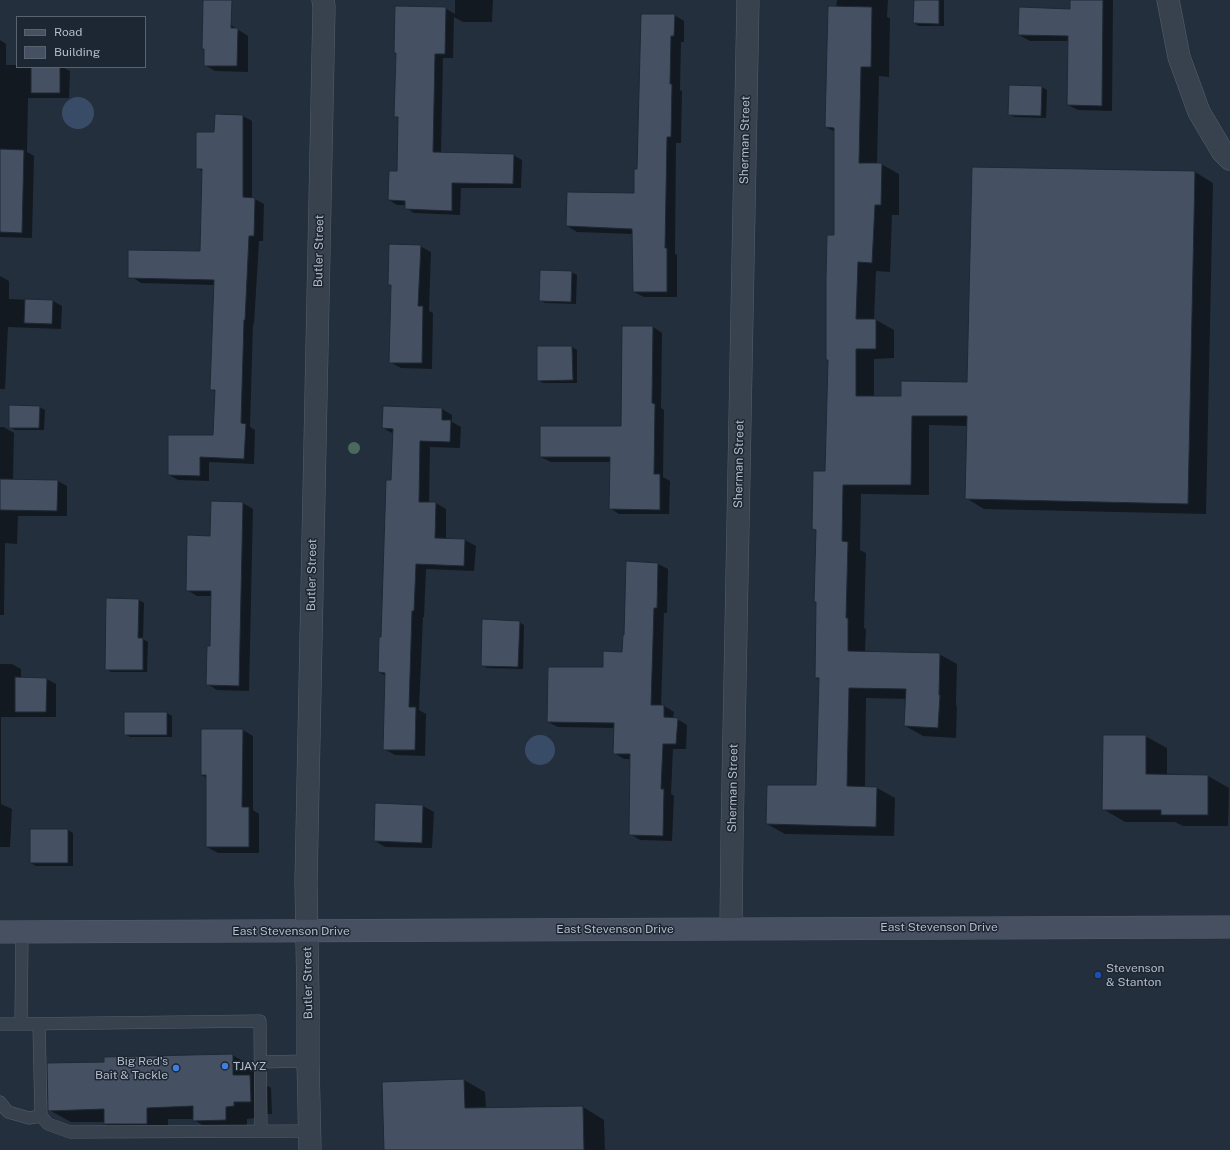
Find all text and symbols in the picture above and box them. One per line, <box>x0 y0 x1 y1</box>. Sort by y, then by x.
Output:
legend <box>16 16 146 68</box>
text: Road <box>54 25 82 39</box>
text: Building <box>54 45 100 59</box>
street label: Sherman Street <box>737 96 753 184</box>
street label: Butler Street <box>311 215 327 287</box>
street label: Sherman Street <box>731 420 747 508</box>
street label: Butler Street <box>304 539 320 611</box>
street label: Sherman Street <box>725 744 741 832</box>
street label: East Stevenson Drive <box>880 920 998 934</box>
street label: East Stevenson Drive <box>556 922 674 936</box>
street label: East Stevenson Drive <box>232 924 350 938</box>
street label: Butler Street <box>300 947 316 1019</box>
place label: Stevenson & Stanton <box>1106 961 1164 989</box>
marker: Stevenson & Stanton <box>1093 970 1103 980</box>
place label: Big Red's Bait & Tackle <box>95 1054 168 1082</box>
place label: TJAYZ <box>233 1059 266 1073</box>
marker: TJAYZ <box>220 1061 230 1071</box>
marker: Big Red's Bait & Tackle <box>171 1063 181 1073</box>

